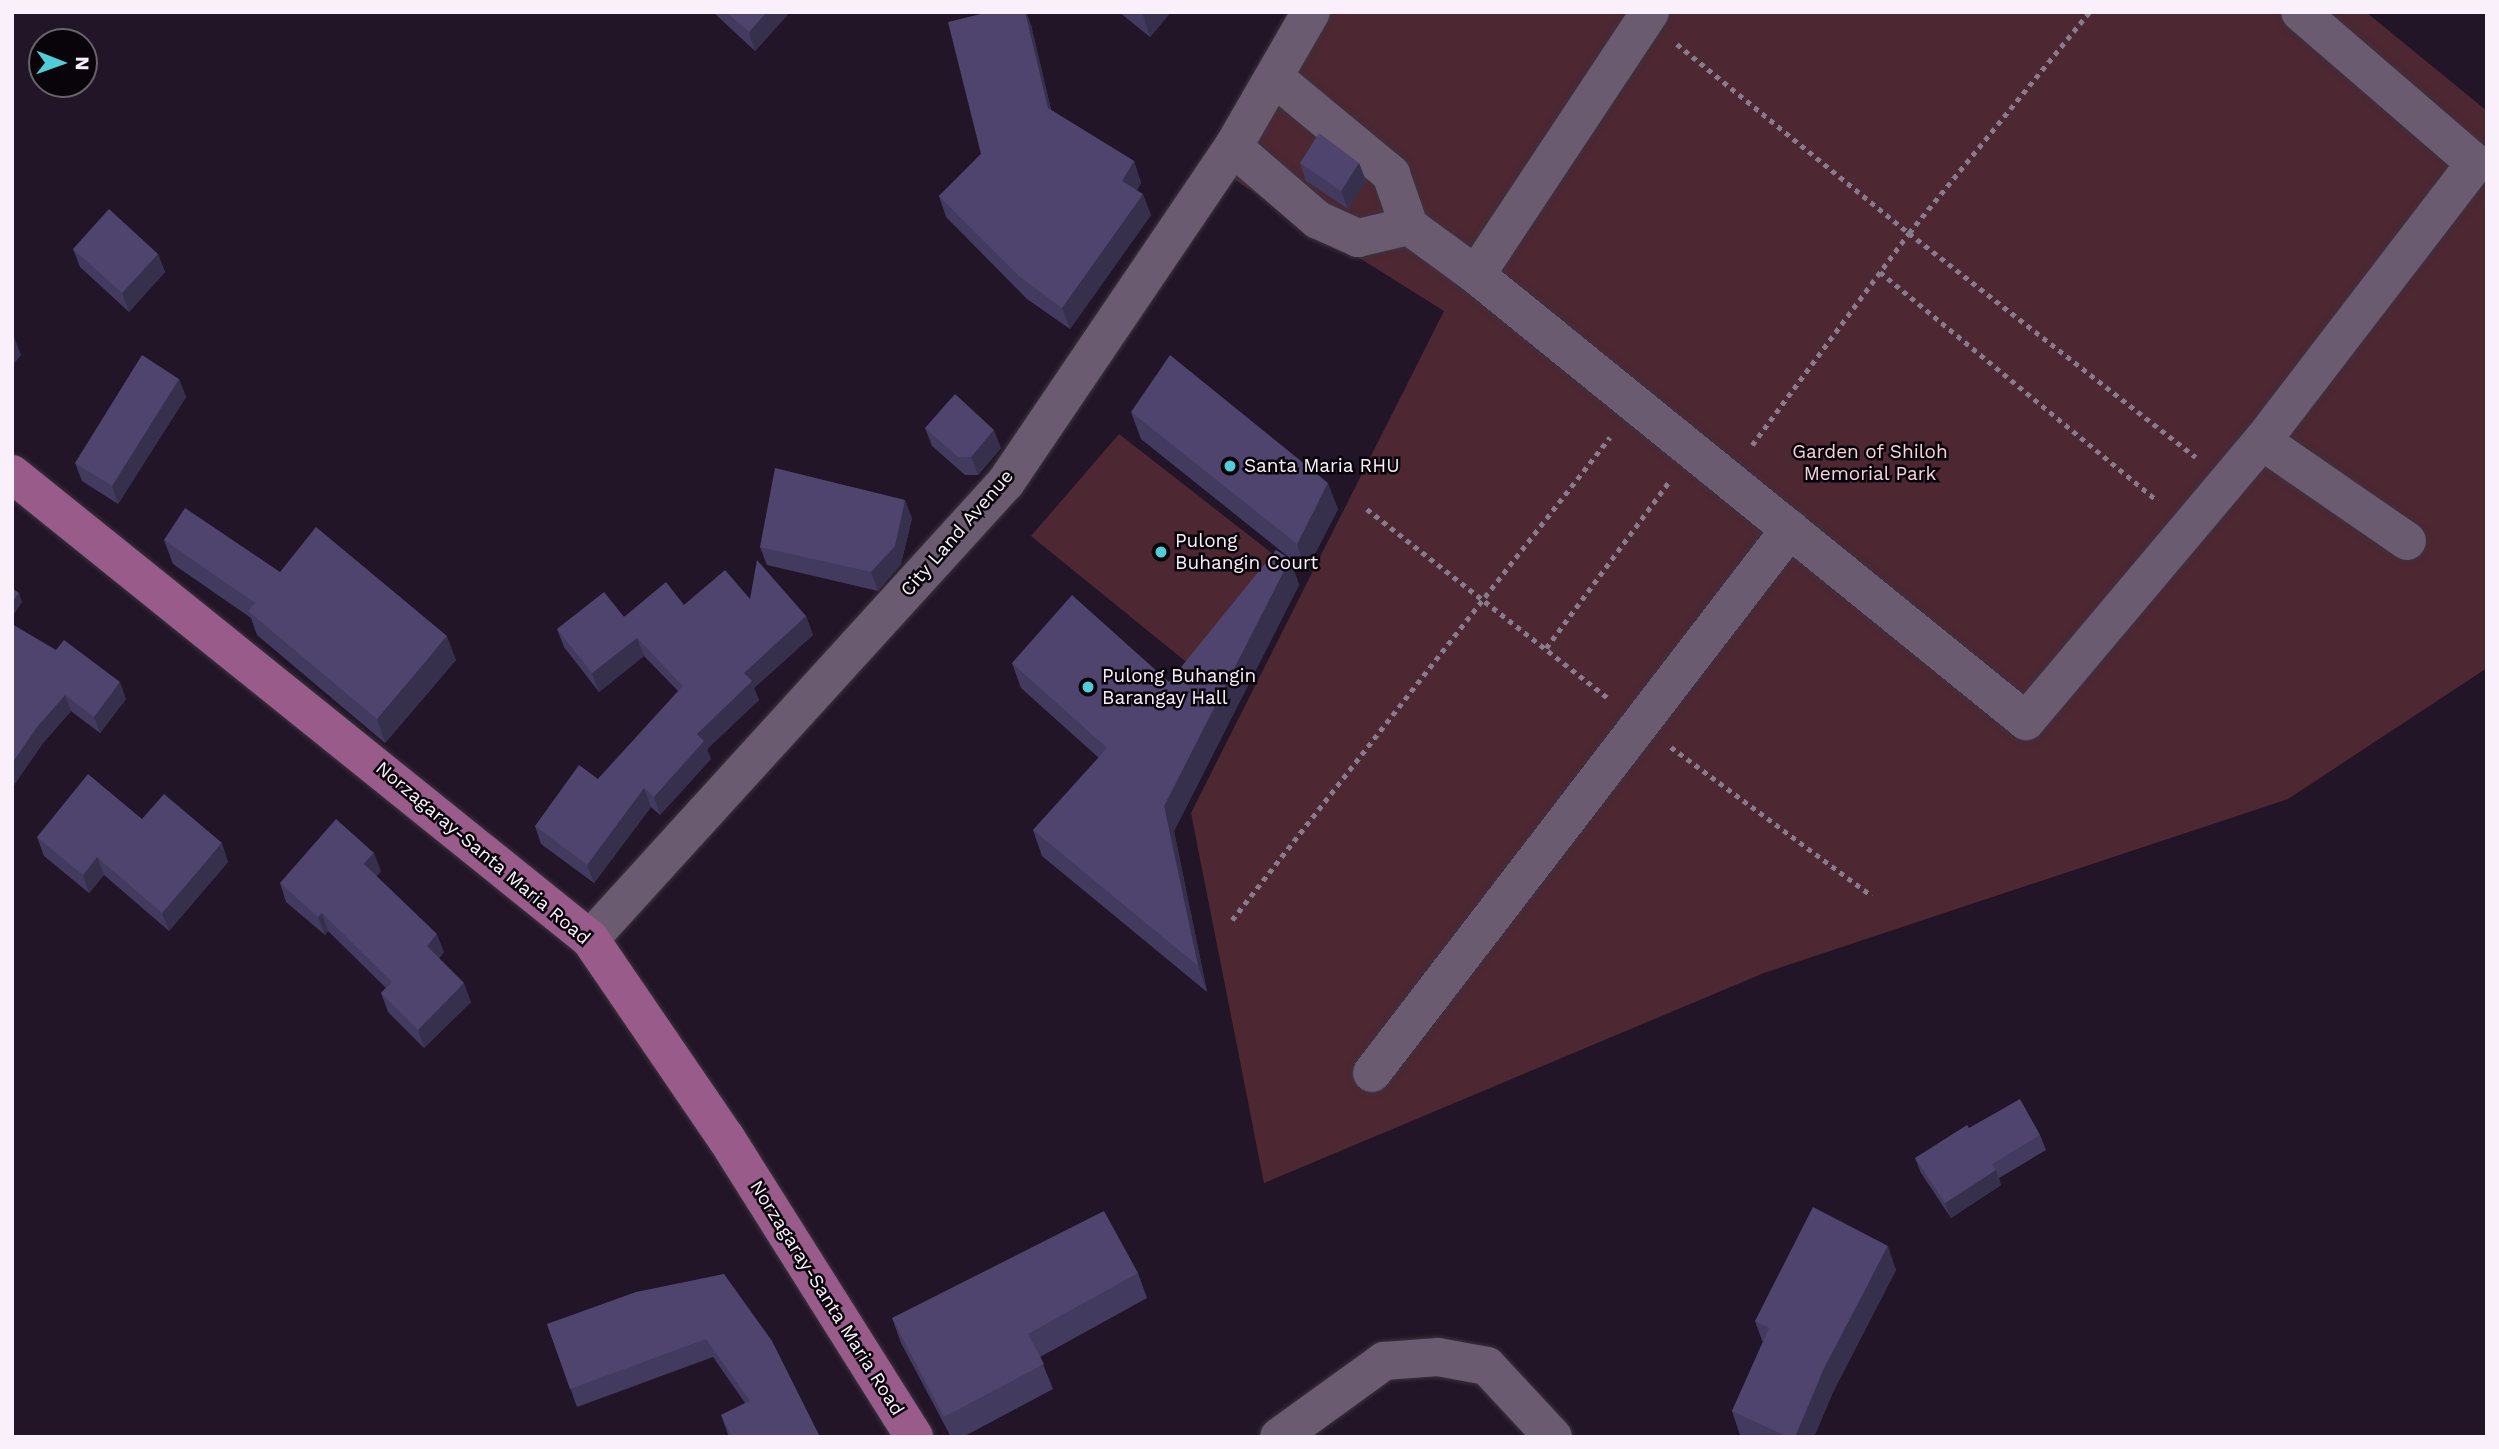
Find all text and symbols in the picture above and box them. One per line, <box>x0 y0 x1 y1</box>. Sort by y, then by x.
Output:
north arrow <box>28 28 98 98</box>
text: N <box>71 56 94 71</box>
park label: Garden of Shiloh Memorial Park <box>1792 441 1948 485</box>
place label: Santa Maria RHU <box>1244 455 1401 477</box>
marker: Santa Maria RHU <box>1222 458 1238 474</box>
street label: City Land Avenue <box>895 464 1019 602</box>
place label: Pulong Buhangin Court <box>1175 530 1318 574</box>
marker: Pulong Buhangin Court <box>1153 544 1169 560</box>
place label: Pulong Buhangin Barangay Hall <box>1102 665 1256 709</box>
marker: Pulong Buhangin Barangay Hall <box>1080 679 1096 695</box>
street label: Norzagaray-Santa Maria Road <box>371 756 595 950</box>
street label: Norzagaray-Santa Maria Road <box>745 1176 909 1420</box>

